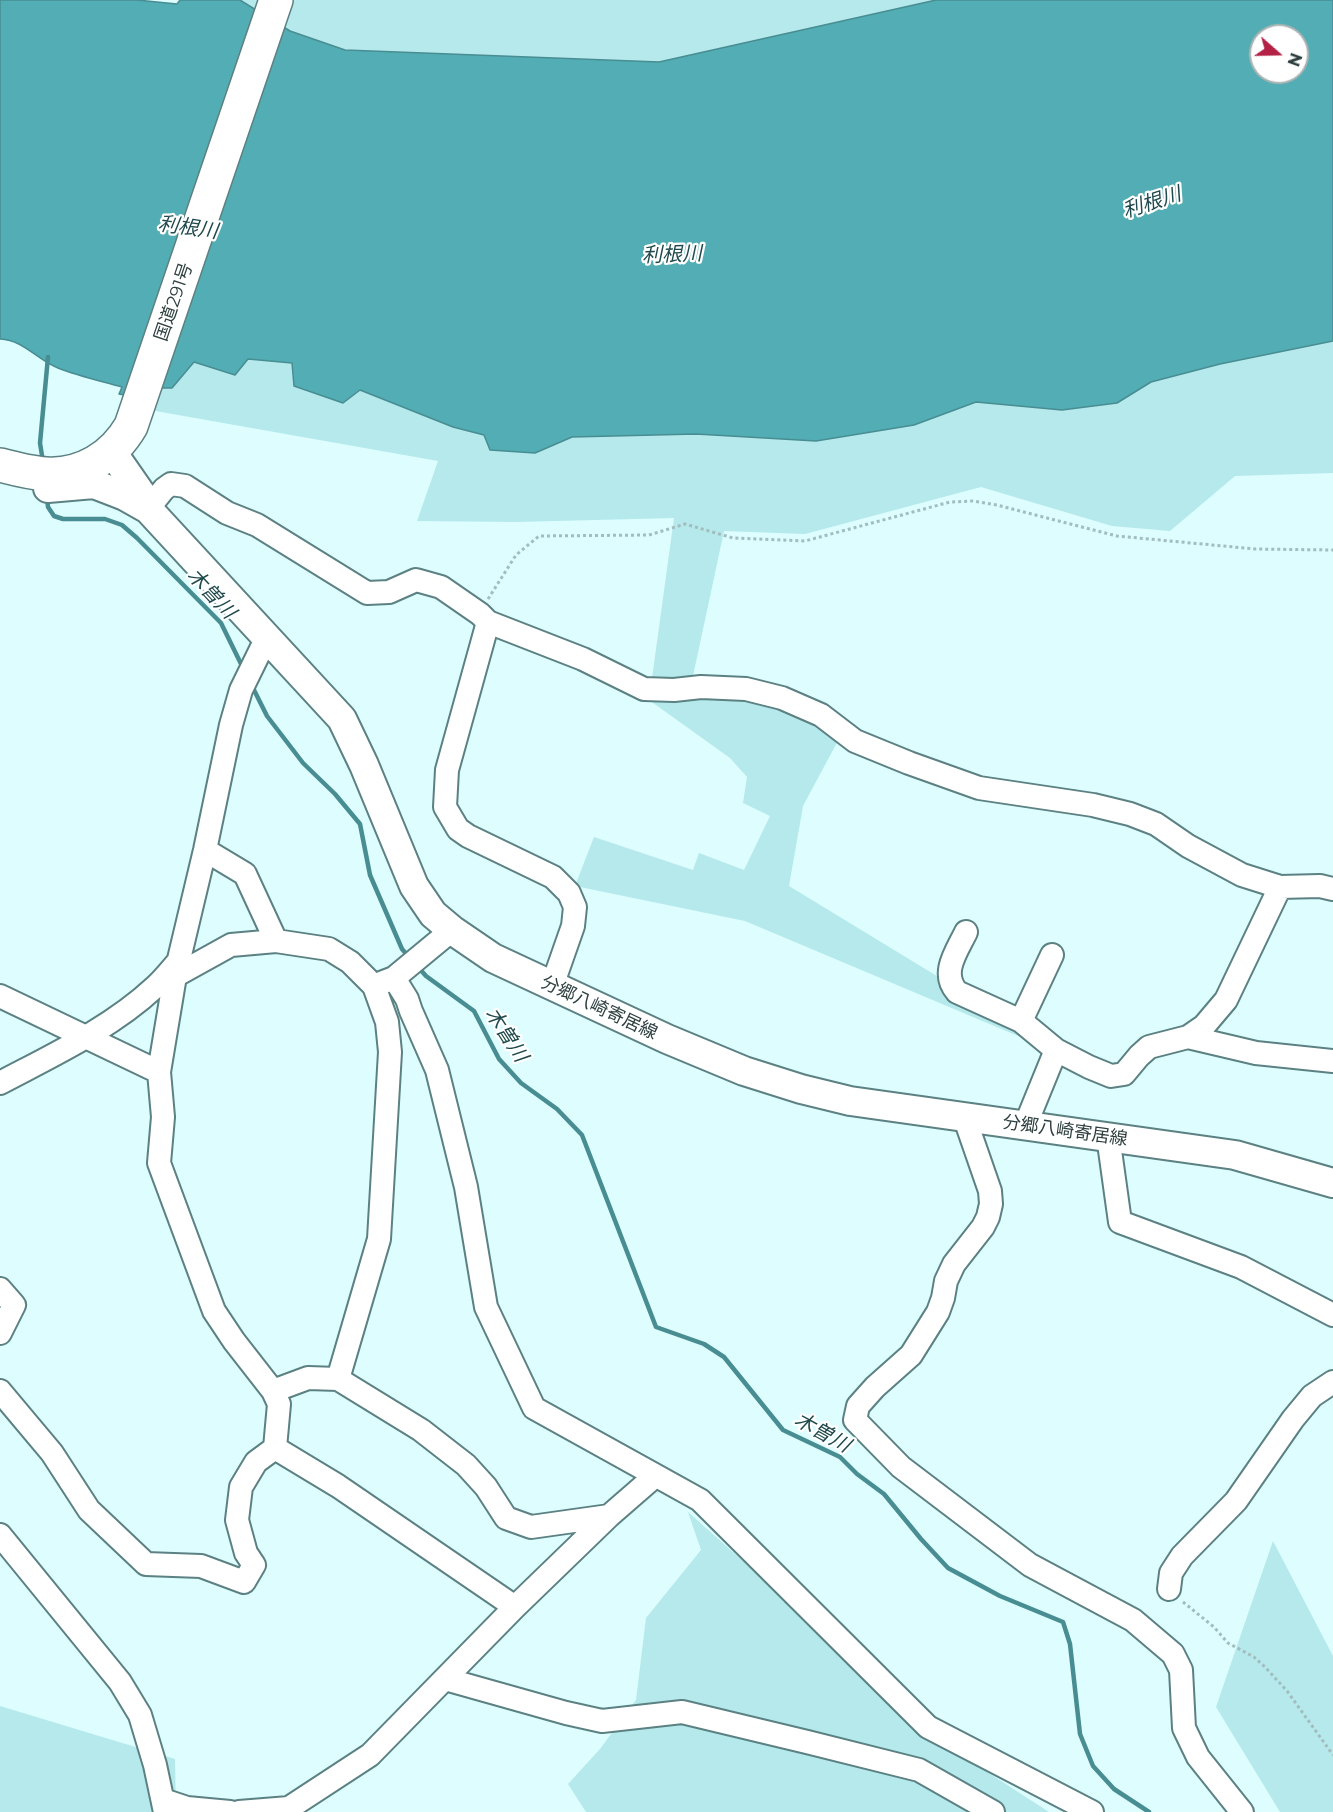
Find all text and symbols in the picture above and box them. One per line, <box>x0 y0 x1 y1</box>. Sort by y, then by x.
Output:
north arrow <box>1249 24 1309 84</box>
text: N <box>1283 50 1306 69</box>
water label: 利根川 <box>1120 182 1184 224</box>
water label: 利根川 <box>157 212 219 244</box>
water label: 利根川 <box>642 242 702 268</box>
street label: 国道291号 <box>150 260 198 344</box>
water label: 木曽川 <box>182 564 240 624</box>
street label: 分郷八崎寄居線 <box>537 972 661 1044</box>
water label: 木曽川 <box>480 1003 532 1067</box>
street label: 分郷八崎寄居線 <box>1001 1112 1129 1150</box>
water label: 木曽川 <box>790 1408 854 1458</box>

